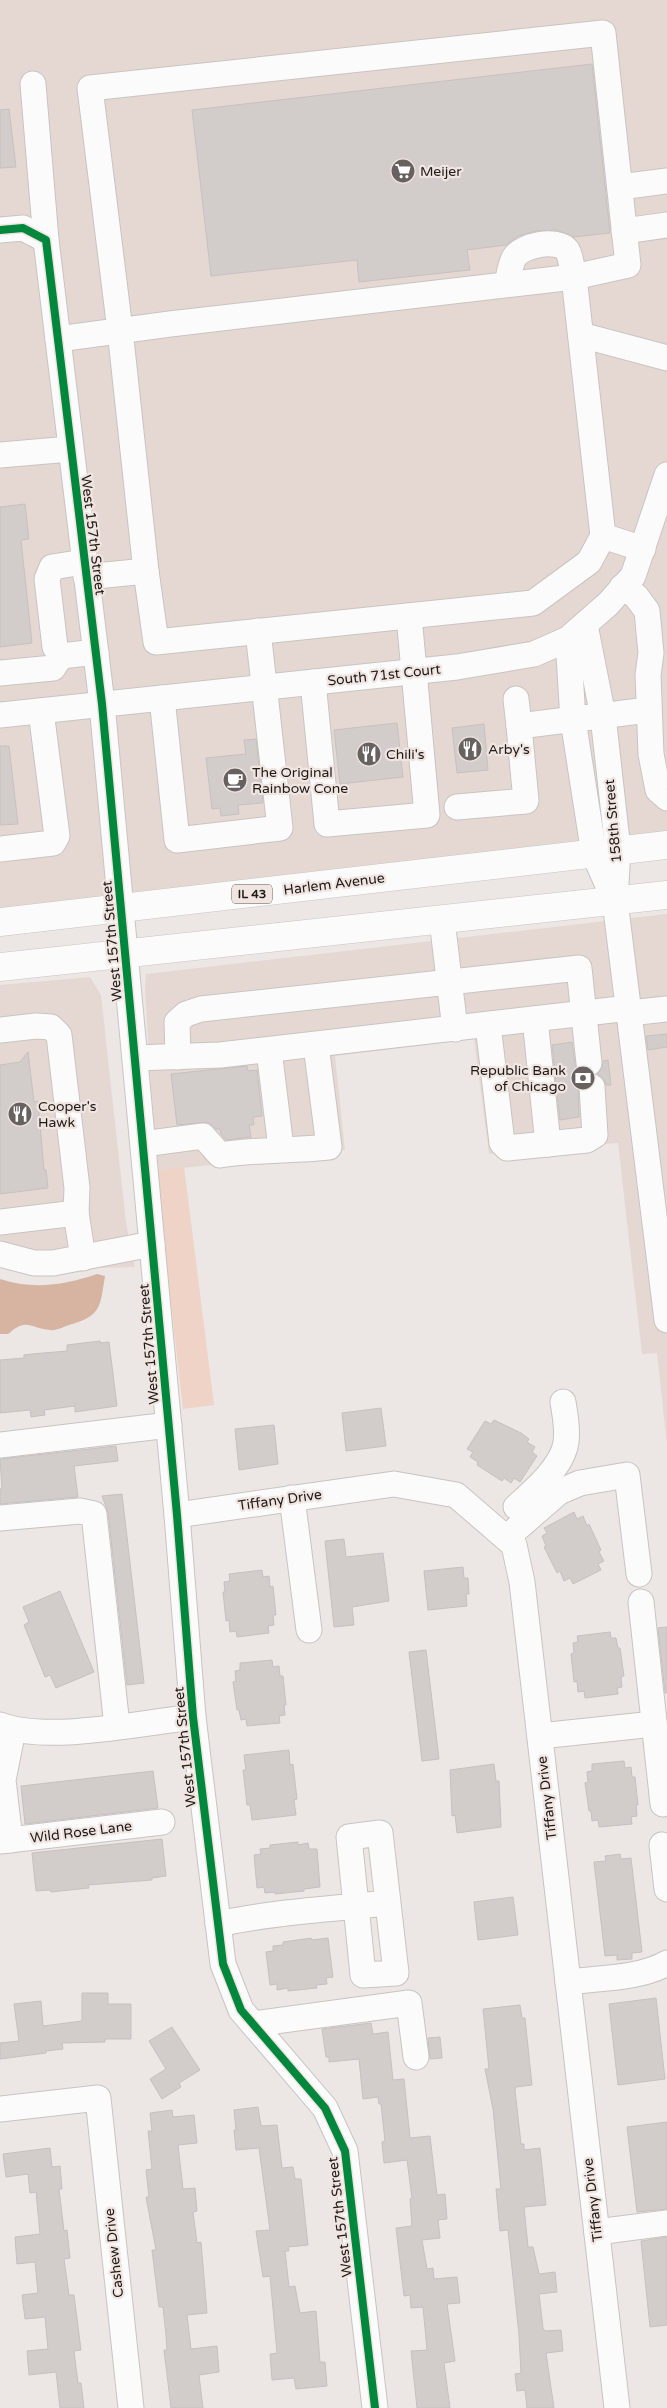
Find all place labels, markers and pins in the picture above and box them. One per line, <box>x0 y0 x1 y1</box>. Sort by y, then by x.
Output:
supermarket icon: Meijer <box>390 158 416 184</box>
place label: Meijer <box>420 163 462 180</box>
restaurant icon: Arby's <box>457 736 483 762</box>
restaurant icon: Chili's <box>356 741 382 767</box>
place label: Arby's <box>488 741 530 758</box>
place label: Chili's <box>386 746 425 763</box>
place label: The Original Rainbow Cone <box>252 764 348 797</box>
cafe icon: The Original Rainbow Cone <box>222 767 248 793</box>
place label: Republic Bank of Chicago <box>470 1062 566 1095</box>
bank icon: Republic Bank of Chicago <box>570 1065 596 1091</box>
place label: Cooper's Hawk <box>38 1098 97 1131</box>
restaurant icon: Cooper's Hawk <box>7 1101 33 1127</box>

